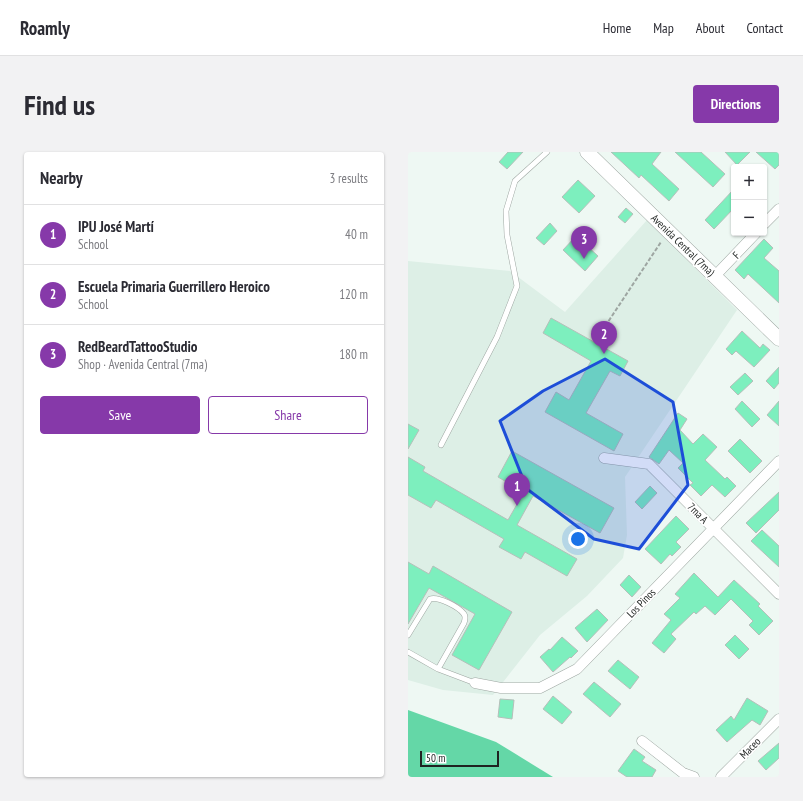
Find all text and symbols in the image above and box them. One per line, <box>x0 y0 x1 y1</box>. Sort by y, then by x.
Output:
text: Roamly <box>20 16 70 40</box>
text: Home <box>603 19 631 37</box>
text: Map <box>653 19 674 37</box>
text: About <box>696 19 725 37</box>
text: Contact <box>747 19 783 37</box>
button: Directions <box>693 85 779 123</box>
text: Find us <box>24 86 95 123</box>
map controls <box>731 164 767 236</box>
button: + <box>731 164 767 200</box>
text: Nearby <box>40 167 83 189</box>
text: 3 results <box>329 170 368 187</box>
button: − <box>731 200 767 236</box>
street label: Avenida Central (7ma) <box>648 211 718 279</box>
text: IPU José Martí <box>78 217 154 236</box>
text: 1 <box>50 226 56 243</box>
text: 40 m <box>345 226 368 243</box>
pin: 3 <box>571 226 597 259</box>
text: School <box>78 236 108 253</box>
street label: F <box>729 248 743 261</box>
text: Escuela Primaria Guerrillero Heroico <box>78 277 270 296</box>
text: 2 <box>50 286 56 303</box>
text: 120 m <box>339 286 368 303</box>
text: School <box>78 296 108 313</box>
pin: 2 <box>591 321 617 354</box>
text: RedBeardTattooStudio <box>78 337 197 356</box>
text: 3 <box>50 346 56 363</box>
text: 180 m <box>339 346 368 363</box>
text: Shop · Avenida Central (7ma) <box>78 356 207 373</box>
button: Save <box>40 396 200 434</box>
button: Share <box>208 396 368 434</box>
pin: 1 <box>504 473 530 506</box>
street label: 7ma A <box>685 500 712 527</box>
your location <box>568 529 588 549</box>
street label: Los Pinos <box>624 585 659 621</box>
street label: Maceo <box>736 734 764 762</box>
scale bar <box>420 749 499 768</box>
text: 50 m <box>426 751 445 765</box>

